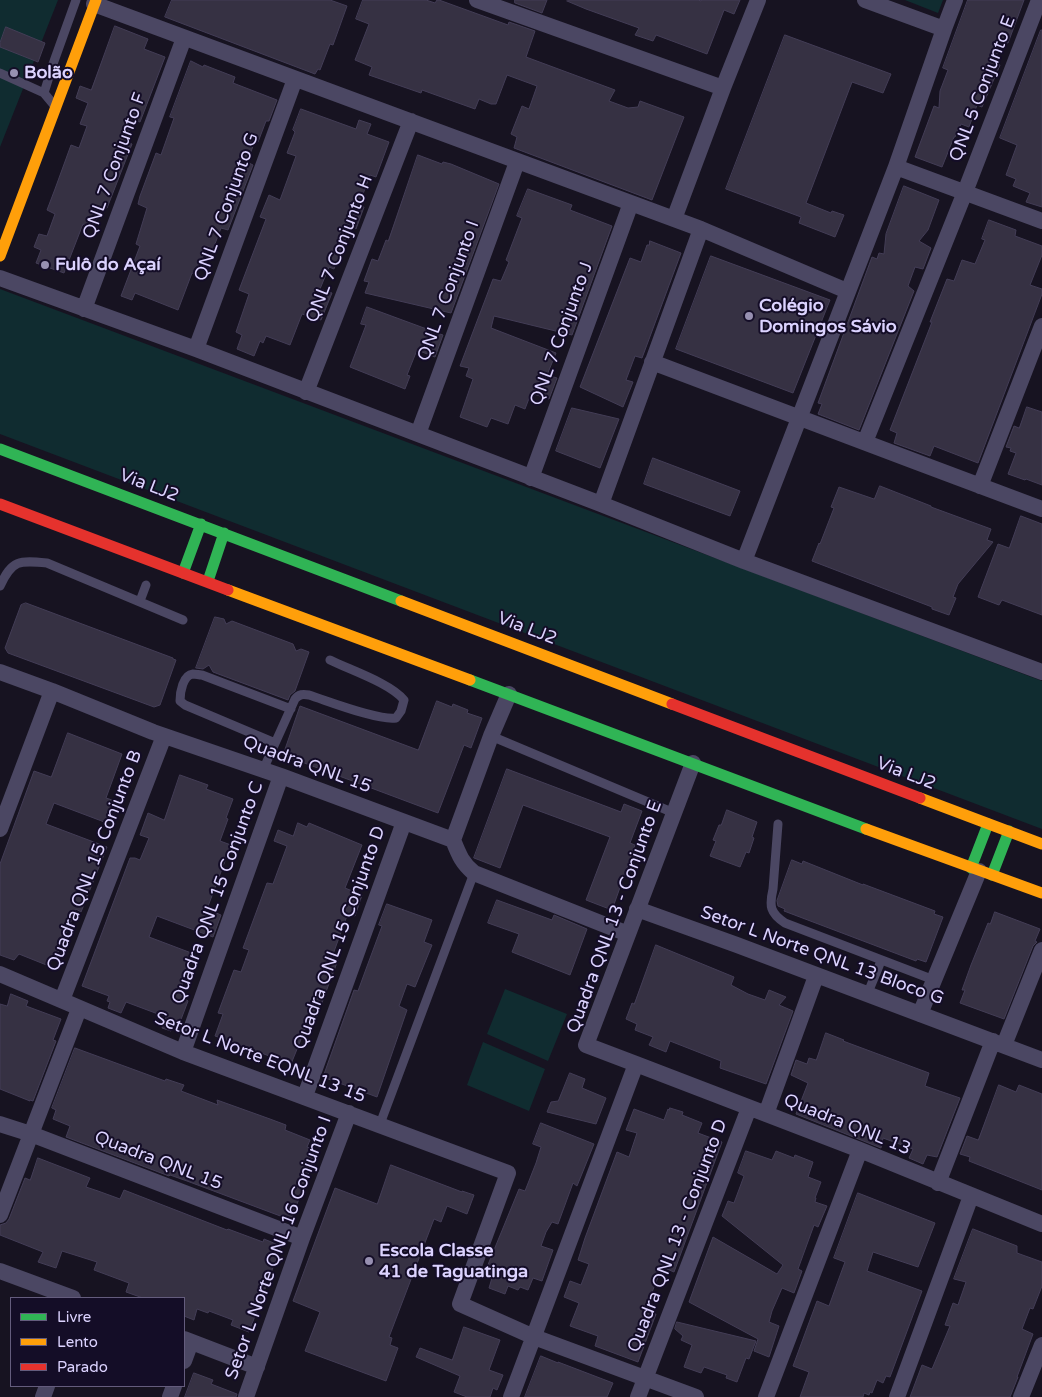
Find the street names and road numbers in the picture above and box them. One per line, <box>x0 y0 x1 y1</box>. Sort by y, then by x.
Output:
street label: QNL 5 Conjunto E <box>945 13 1021 165</box>
street label: QNL 7 Conjunto F <box>79 90 151 242</box>
street label: QNL 7 Conjunto G <box>190 130 264 284</box>
street label: QNL 7 Conjunto H <box>302 172 378 326</box>
street label: QNL 7 Conjunto I <box>414 218 484 364</box>
street label: QNL 7 Conjunto J <box>526 259 598 409</box>
street label: Via LJ2 <box>116 465 182 507</box>
street label: Via LJ2 <box>494 608 560 650</box>
street label: Quadra QNL 15 <box>240 732 374 798</box>
street label: Quadra QNL 15 Conjunto B <box>43 747 147 975</box>
street label: Via LJ2 <box>873 753 939 795</box>
street label: Quadra QNL 15 Conjunto C <box>168 779 268 1007</box>
street label: Quadra QNL 13 - Conjunto E <box>563 798 667 1036</box>
street label: Quadra QNL 15 Conjunto D <box>289 823 391 1053</box>
street label: Setor L Norte QNL 13 Bloco G <box>697 902 947 1010</box>
street label: Setor L Norte EQNL 13 15 <box>151 1008 369 1108</box>
street label: Quadra QNL 13 <box>780 1090 914 1160</box>
street label: Setor L Norte QNL 16 Conjunto I <box>221 1113 337 1383</box>
street label: Quadra QNL 13 - Conjunto D <box>623 1116 733 1356</box>
street label: Quadra QNL 15 <box>91 1127 225 1195</box>

